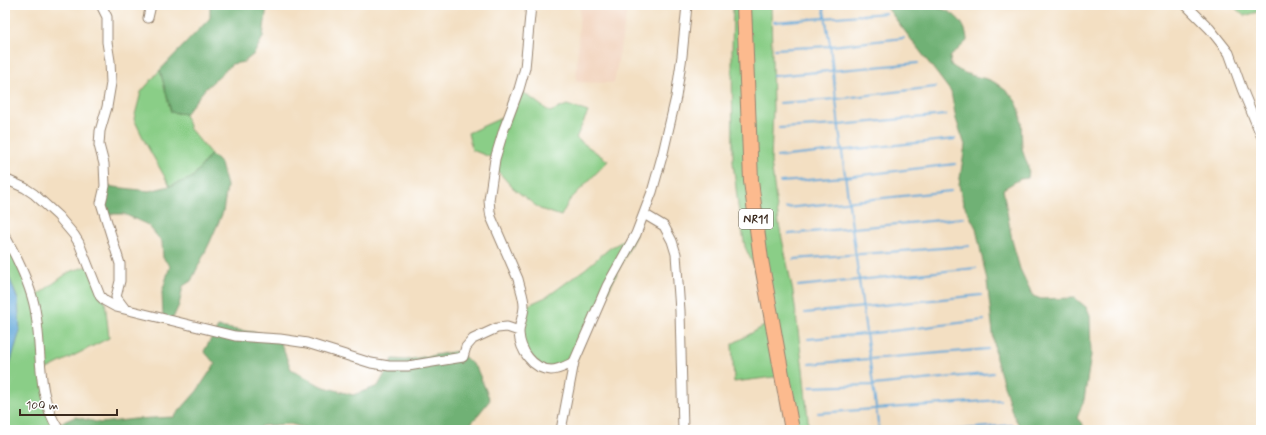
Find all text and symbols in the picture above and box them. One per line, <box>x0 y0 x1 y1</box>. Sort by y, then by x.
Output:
road number: NR11 <box>739 209 773 229</box>
scale bar <box>20 391 117 417</box>
text: 100 m <box>26 398 58 414</box>

